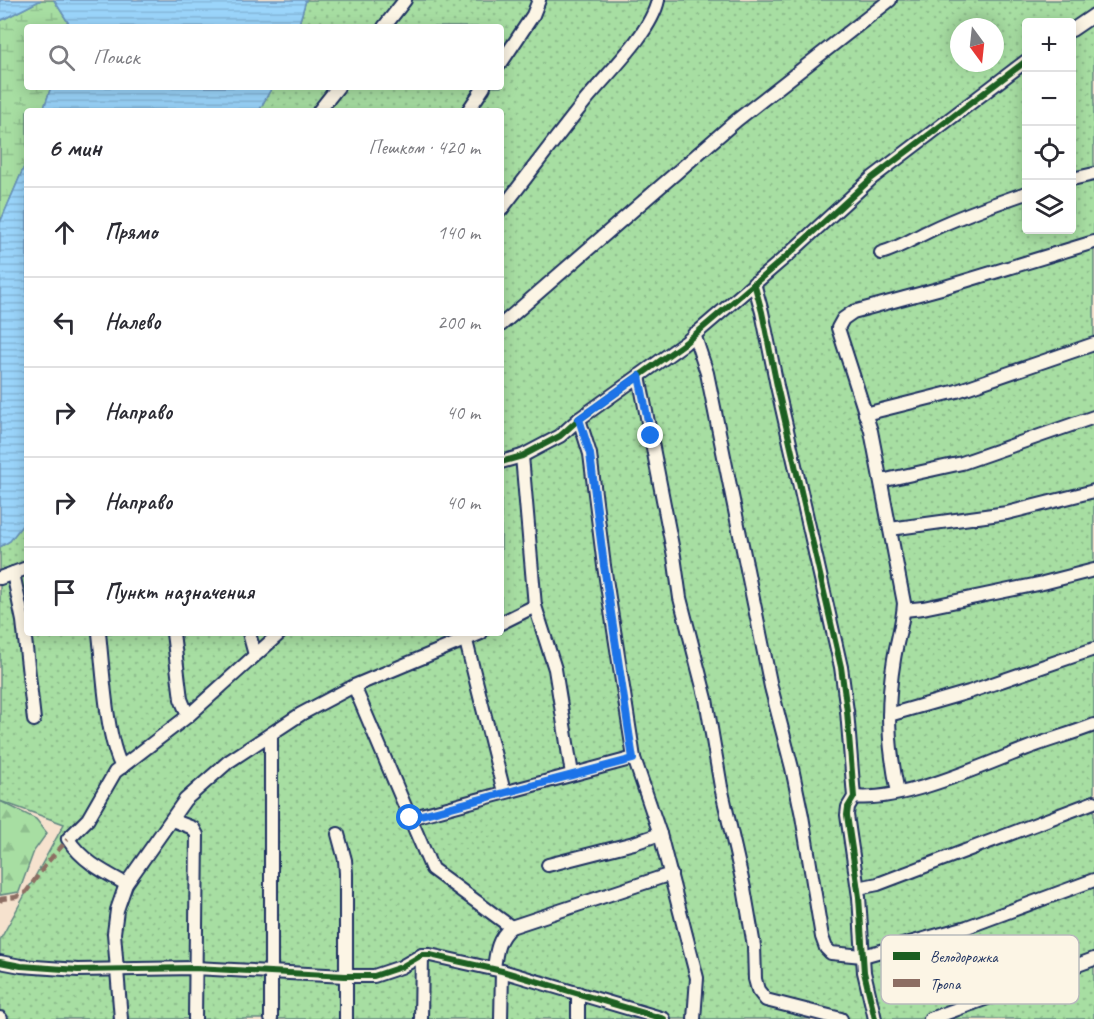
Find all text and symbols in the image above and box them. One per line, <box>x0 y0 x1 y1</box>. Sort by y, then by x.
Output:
north arrow <box>950 18 1004 72</box>
map controls <box>1022 18 1076 234</box>
button: + <box>1022 18 1076 72</box>
search box <box>24 24 504 90</box>
icon: search <box>45 41 78 74</box>
text: Поиск <box>93 43 139 71</box>
button: − <box>1022 72 1076 126</box>
button: locate <box>1022 126 1076 180</box>
text: 6 мин <box>48 131 101 164</box>
text: Пешком · 420 m <box>368 135 480 160</box>
button: layers <box>1022 180 1076 234</box>
icon: ahead <box>48 216 81 249</box>
text: Прямо <box>105 218 157 246</box>
text: 140 m <box>437 220 480 245</box>
icon: left <box>48 306 81 339</box>
text: Налево <box>105 308 161 336</box>
text: 200 m <box>437 310 480 335</box>
icon: right <box>48 396 81 429</box>
text: Направо <box>105 398 172 426</box>
text: 40 m <box>446 400 480 425</box>
route end <box>637 422 663 448</box>
icon: right <box>48 486 81 519</box>
text: Направо <box>105 488 172 516</box>
text: 40 m <box>446 490 480 515</box>
icon: arrive <box>48 576 81 609</box>
text: Пункт назначения <box>105 578 254 606</box>
route start <box>396 804 422 830</box>
legend <box>881 935 1079 1004</box>
text: Велодорожка <box>930 947 999 967</box>
text: Тропа <box>930 974 962 994</box>

